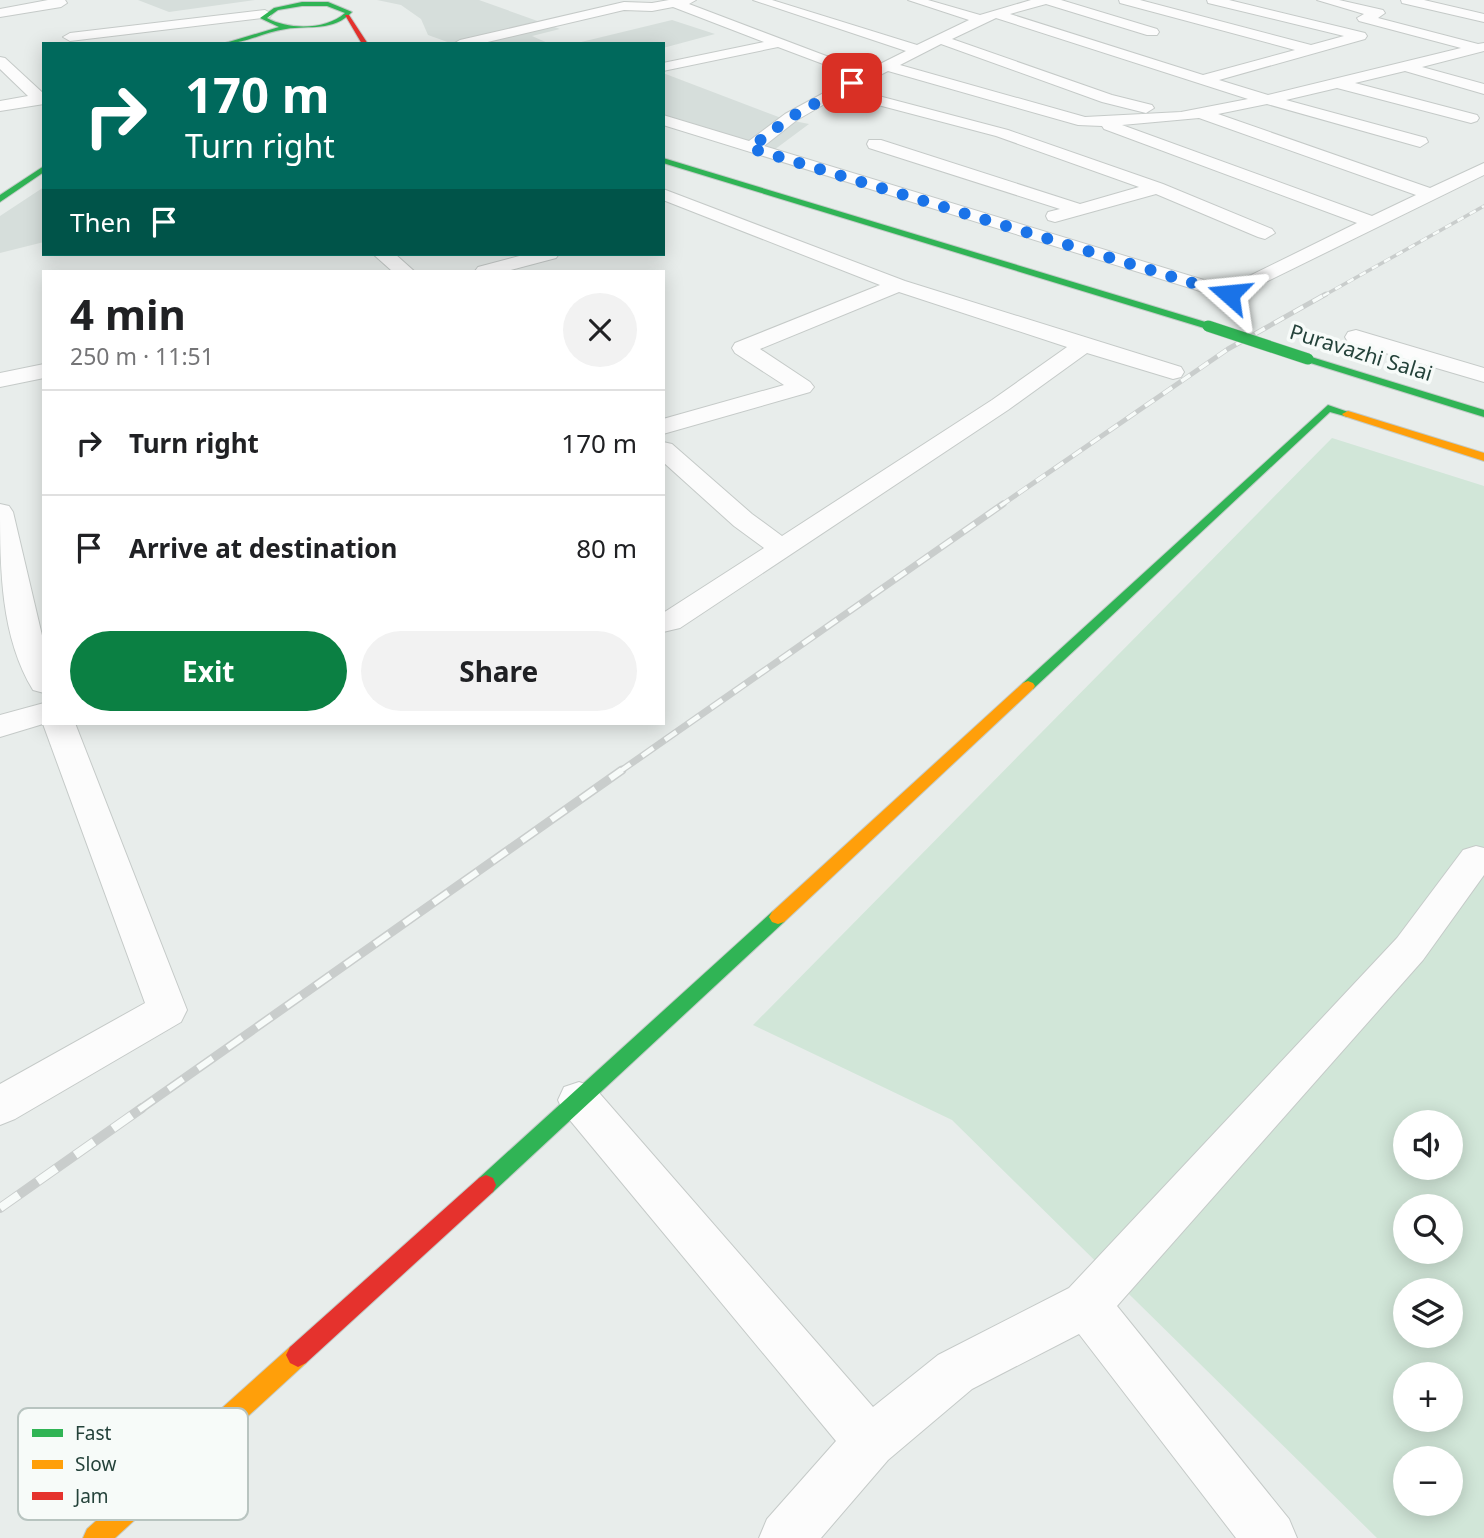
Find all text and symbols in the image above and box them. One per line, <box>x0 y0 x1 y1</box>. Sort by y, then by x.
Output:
pin <box>822 53 882 113</box>
text: 170 m <box>185 61 330 127</box>
icon: arrive <box>833 64 871 102</box>
icon: right <box>70 70 161 161</box>
text: Turn right <box>185 124 335 167</box>
icon: arrive <box>145 203 183 241</box>
text: Then <box>70 204 131 240</box>
position arrow <box>1192 257 1266 331</box>
text: 4 min <box>70 285 186 342</box>
button: close <box>563 293 637 367</box>
street label: Puravazhi Salai <box>1287 317 1436 387</box>
text: 250 m · 11:51 <box>70 340 214 372</box>
icon: right <box>70 424 108 462</box>
text: Turn right <box>129 425 259 461</box>
text: 170 m <box>561 425 637 461</box>
icon: arrive <box>70 529 108 567</box>
text: Arrive at destination <box>129 530 398 566</box>
text: 80 m <box>576 530 637 566</box>
button: Exit <box>70 631 347 711</box>
button: Share <box>361 631 637 711</box>
map controls <box>1393 1110 1463 1516</box>
button: sound <box>1393 1110 1463 1180</box>
button: search <box>1393 1194 1463 1264</box>
button: layers <box>1393 1278 1463 1348</box>
button: + <box>1393 1362 1463 1432</box>
legend <box>18 1408 248 1520</box>
text: Fast <box>75 1420 112 1446</box>
button: − <box>1393 1446 1463 1516</box>
text: Slow <box>75 1451 116 1477</box>
text: Jam <box>73 1483 109 1509</box>

